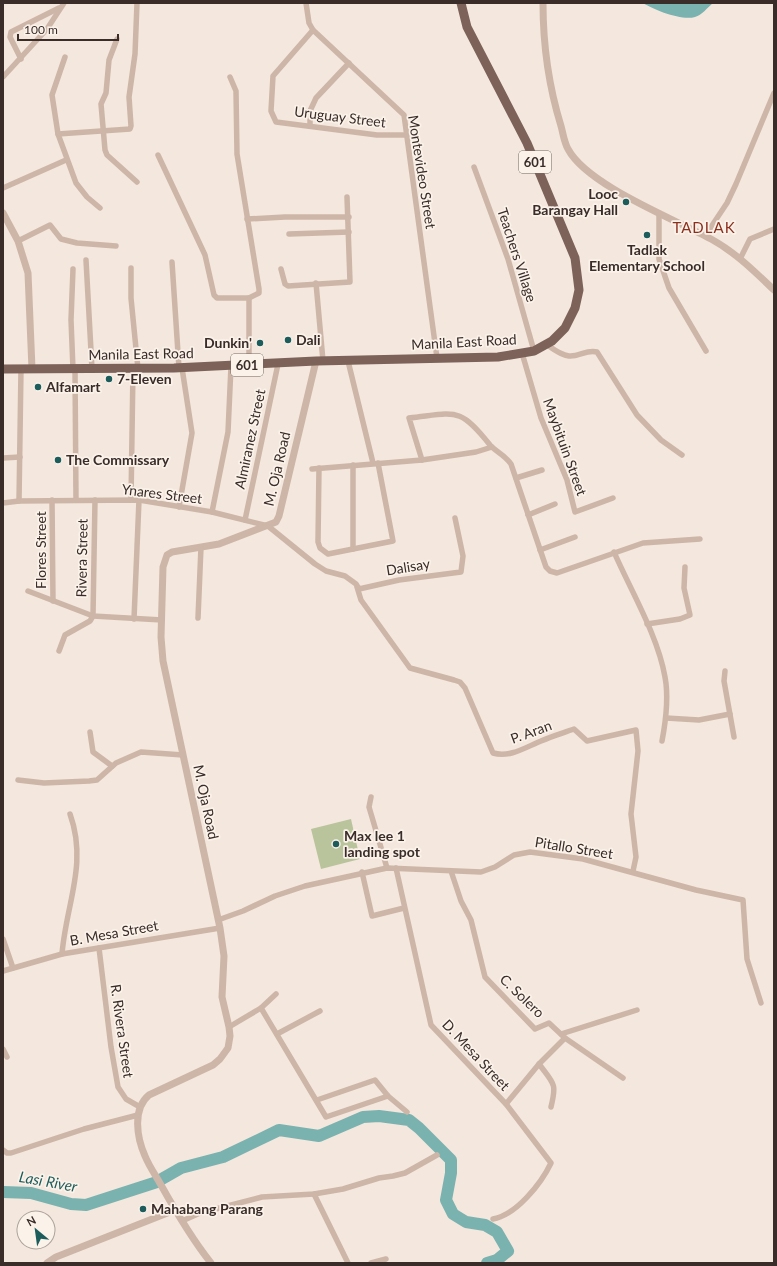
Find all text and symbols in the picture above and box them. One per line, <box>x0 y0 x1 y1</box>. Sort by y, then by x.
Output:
scale bar <box>18 16 118 42</box>
text: 100 m <box>24 22 58 37</box>
street label: Uruguay Street <box>293 102 387 131</box>
street label: Montevideo Street <box>405 114 440 230</box>
road number: 601 <box>519 151 551 173</box>
place label: Looc Barangay Hall <box>532 185 618 218</box>
marker: Looc Barangay Hall <box>621 197 631 207</box>
street label: Teachers Village <box>494 206 541 304</box>
district label: TADLAK <box>672 218 736 236</box>
marker: Tadlak Elementary School <box>642 230 652 240</box>
place label: Tadlak Elementary School <box>589 241 705 274</box>
street label: Manila East Road <box>411 330 517 353</box>
place label: Dali <box>296 331 321 348</box>
place label: Dunkin' <box>204 334 252 351</box>
marker: Dali <box>283 335 293 345</box>
marker: Dunkin' <box>255 338 265 348</box>
street label: Manila East Road <box>88 344 194 363</box>
road number: 601 <box>231 354 263 376</box>
place label: 7-Eleven <box>117 370 172 387</box>
marker: 7-Eleven <box>104 374 114 384</box>
place label: Alfamart <box>45 378 101 395</box>
marker: Alfamart <box>33 382 43 392</box>
street label: Almiranez Street <box>231 387 268 490</box>
street label: Maybituin Street <box>540 396 591 498</box>
street label: M. Oja Road <box>260 430 293 508</box>
place label: The Commissary <box>66 451 170 468</box>
marker: The Commissary <box>53 455 63 465</box>
street label: Ynares Street <box>121 480 203 507</box>
street label: Flores Street <box>32 511 49 589</box>
street label: Rivera Street <box>72 518 91 598</box>
street label: Dalisay <box>385 555 432 578</box>
street label: P. Aran <box>508 716 554 747</box>
street label: M. Oja Road <box>190 763 223 841</box>
place label: Max lee 1 landing spot <box>344 827 421 860</box>
street label: Pitallo Street <box>534 833 614 862</box>
marker: Max lee 1 landing spot <box>331 839 341 849</box>
street label: B. Mesa Street <box>68 916 160 949</box>
street label: C. Solero <box>497 970 548 1021</box>
street label: R. Rivera Street <box>108 983 137 1079</box>
street label: D. Mesa Street <box>439 1016 514 1094</box>
water label: Lasi River <box>18 1167 80 1195</box>
place label: Mahabang Parang <box>151 1200 264 1217</box>
marker: Mahabang Parang <box>138 1204 148 1214</box>
north arrow <box>16 1210 56 1250</box>
text: N <box>24 1213 38 1229</box>

